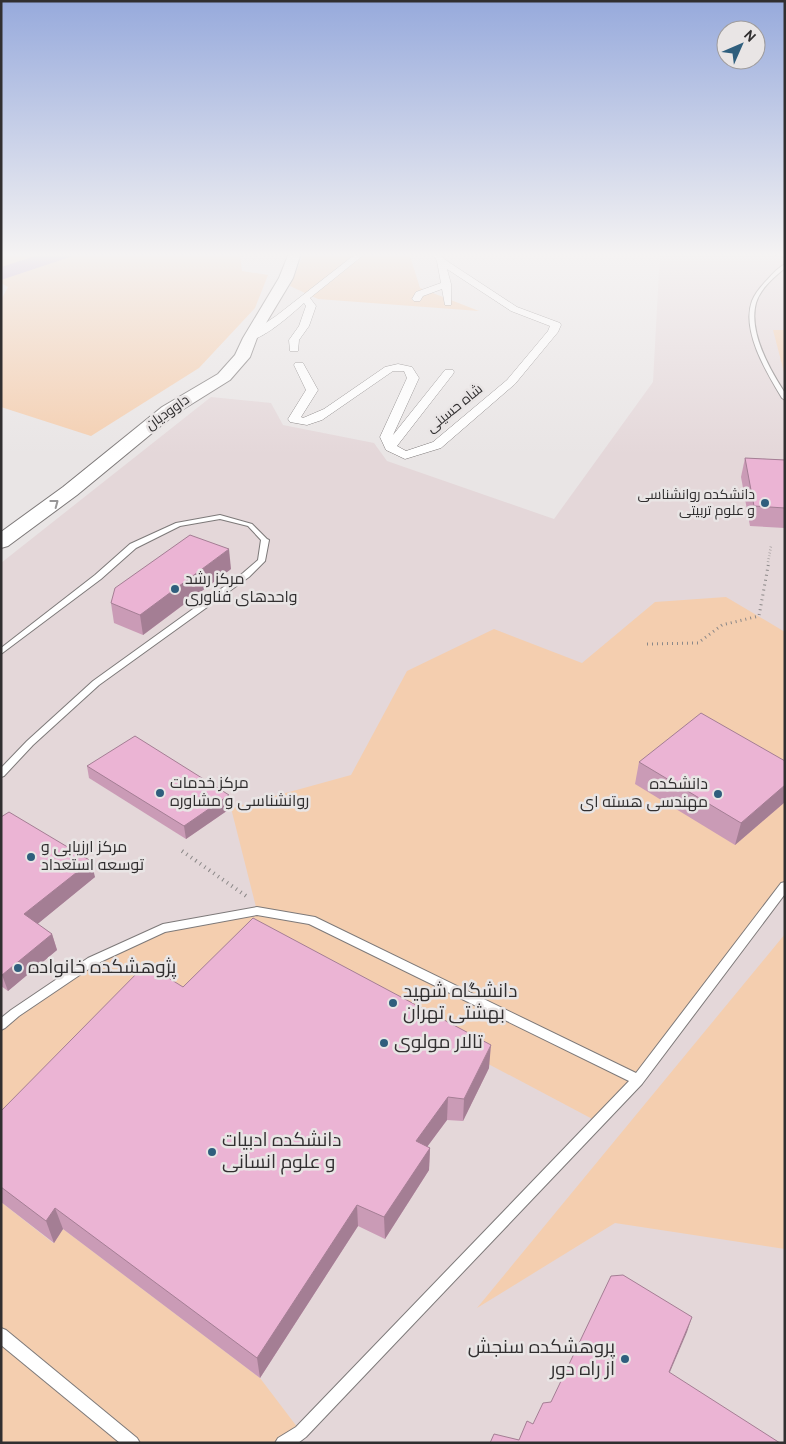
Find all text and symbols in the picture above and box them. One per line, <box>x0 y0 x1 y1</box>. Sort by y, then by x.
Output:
north arrow <box>716 20 766 70</box>
text: N <box>740 27 759 46</box>
street label: شاه حسینی <box>423 381 487 437</box>
street label: داوودیان <box>143 392 193 434</box>
place label: دانشکده روانشناسی و علوم تربیتی <box>637 487 755 520</box>
marker: دانشکده روانشناسی و علوم تربیتی <box>759 497 771 509</box>
one-way arrow <box>49 500 59 509</box>
place label: مرکز رشد واحدهای فناوری <box>185 570 297 608</box>
marker: مرکز رشد واحدهای فناوری <box>169 583 181 595</box>
place label: مرکز خدمات روانشناسی و مشاوره <box>170 774 309 812</box>
place label: دانشکده مهندسی هسته ای <box>580 775 708 813</box>
marker: مرکز خدمات روانشناسی و مشاوره <box>154 787 166 799</box>
marker: دانشکده مهندسی هسته ای <box>712 788 724 800</box>
place label: مرکز ارزیابی و توسعه استعداد <box>41 838 145 876</box>
marker: مرکز ارزیابی و توسعه استعداد <box>25 851 37 863</box>
place label: پژوهشکده خانواده <box>28 956 176 980</box>
marker: پژوهشکده خانواده <box>12 962 24 974</box>
place label: دانشگاه شهید بهشتی تهران <box>403 980 517 1026</box>
marker: دانشگاه شهید بهشتی تهران <box>387 997 399 1009</box>
place label: تالار مولوی <box>394 1031 483 1055</box>
marker: تالار مولوی <box>378 1037 390 1049</box>
place label: دانشکده ادبیات و علوم انسانی <box>222 1129 342 1175</box>
marker: دانشکده ادبیات و علوم انسانی <box>206 1146 218 1158</box>
place label: پروهشکده سنجش از راه دور <box>468 1336 615 1382</box>
marker: پروهشکده سنجش از راه دور <box>619 1353 631 1365</box>

